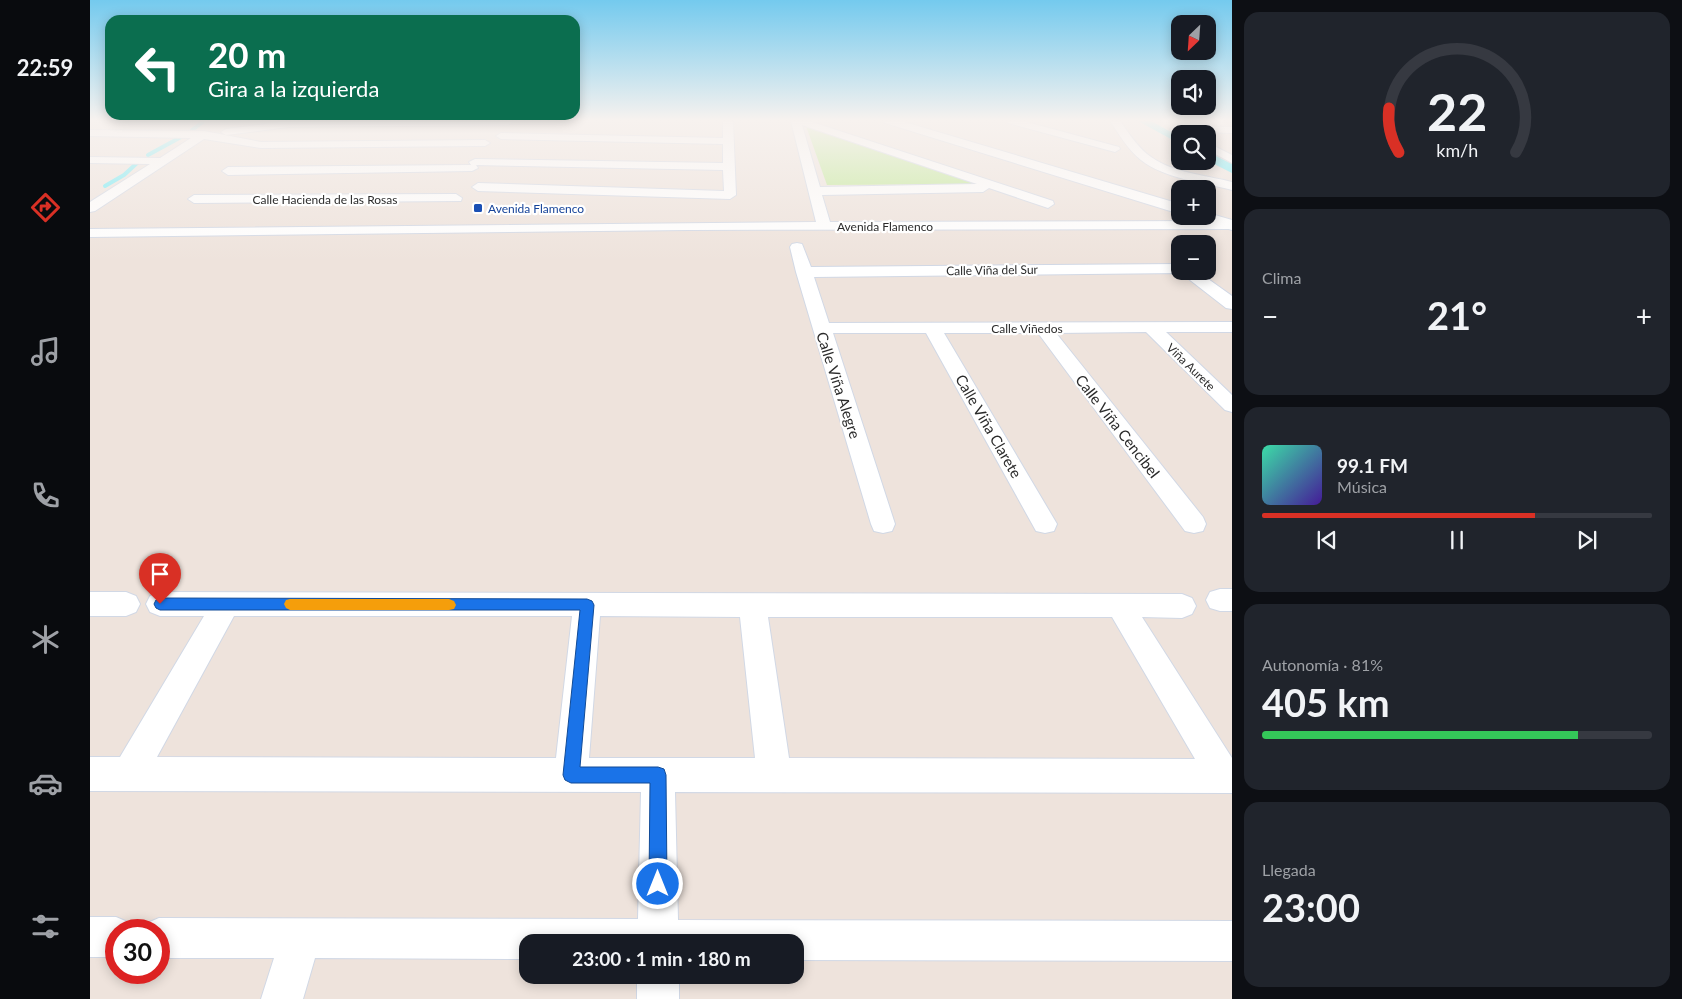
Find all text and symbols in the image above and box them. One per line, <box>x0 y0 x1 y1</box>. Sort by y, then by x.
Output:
north arrow <box>1171 15 1216 60</box>
map controls <box>1171 15 1216 280</box>
text: 20 m <box>208 33 286 75</box>
icon: left <box>125 35 190 100</box>
text: 22:59 <box>17 54 73 81</box>
button: sound <box>1171 70 1216 115</box>
text: Gira a la izquierda <box>208 75 379 102</box>
text: 22 <box>1427 80 1487 142</box>
button: search <box>1171 125 1216 170</box>
text: km/h <box>1436 139 1478 161</box>
button: + <box>1171 180 1216 225</box>
icon: directions <box>28 190 63 225</box>
street label: Calle Hacienda de las Rosas <box>253 192 397 207</box>
place label: Avenida Flamenco <box>488 201 584 216</box>
marker: Avenida Flamenco <box>472 202 484 214</box>
street label: Avenida Flamenco <box>837 219 933 234</box>
button: − <box>1171 235 1216 280</box>
street label: Calle Viña del Sur <box>946 262 1039 278</box>
text: Clima <box>1262 268 1301 287</box>
text: 21° <box>1427 292 1487 338</box>
text: − <box>1262 299 1278 333</box>
text: + <box>1636 299 1652 333</box>
street label: Calle Viñedos <box>991 321 1063 336</box>
street label: Calle Viña Alegre <box>813 329 865 441</box>
icon: music <box>28 334 63 369</box>
street label: Viña Aurete <box>1163 340 1219 394</box>
street label: Calle Viña Clarete <box>952 371 1026 481</box>
street label: Calle Viña Cencibel <box>1072 371 1164 481</box>
text: 99.1 FM <box>1337 454 1408 477</box>
text: Música <box>1337 477 1387 496</box>
icon: phone <box>28 478 63 513</box>
icon: previous <box>1313 526 1341 554</box>
icon: pause <box>1443 526 1471 554</box>
icon: next <box>1573 526 1601 554</box>
pin <box>139 553 181 604</box>
icon: arrive <box>146 560 174 588</box>
icon: climate <box>28 622 63 657</box>
text: Autonomía · 81% <box>1262 655 1383 674</box>
text: 405 km <box>1262 679 1390 725</box>
icon: car <box>28 766 63 801</box>
position arrow <box>631 857 683 909</box>
text: Llegada <box>1262 860 1316 879</box>
text: 23:00 <box>1262 884 1360 930</box>
icon: filters <box>28 909 63 944</box>
speed limit sign: 30 <box>105 919 170 984</box>
text: 23:00 · 1 min · 180 m <box>572 947 751 970</box>

